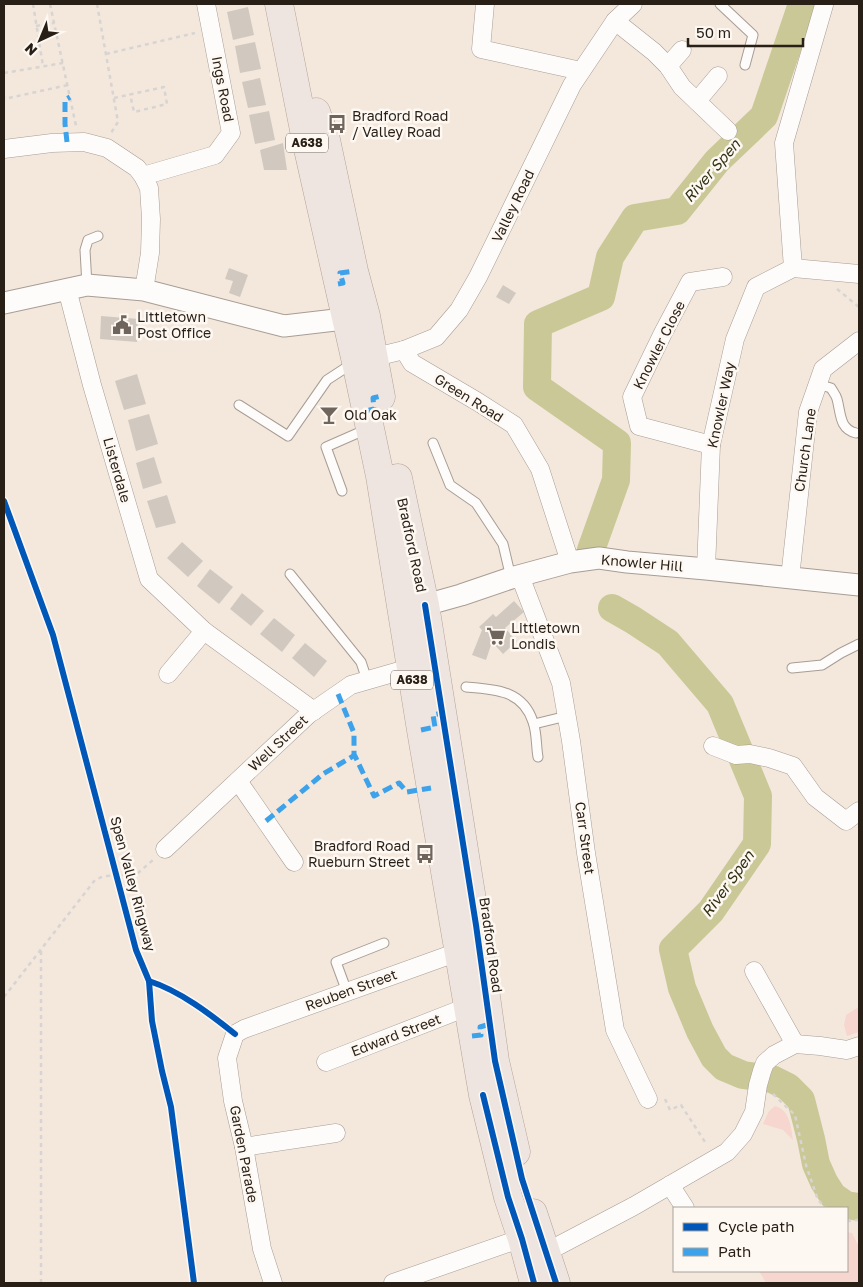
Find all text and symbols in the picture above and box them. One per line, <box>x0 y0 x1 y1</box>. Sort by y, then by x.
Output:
north arrow <box>15 15 65 65</box>
scale bar <box>688 15 803 47</box>
text: 50 m <box>696 23 731 41</box>
text: N <box>21 40 40 60</box>
street label: Ings Road <box>209 54 238 123</box>
place label: Bradford Road / Valley Road <box>352 107 448 140</box>
bus stop icon: Bradford Road / Valley Road <box>326 113 348 135</box>
road number: A638 <box>286 134 328 152</box>
water label: River Spen <box>679 135 744 205</box>
street label: Valley Road <box>488 167 537 245</box>
street label: Knowler Close <box>629 298 688 392</box>
place label: Littletown Post Office <box>137 308 211 341</box>
public building icon: Littletown Post Office <box>111 314 133 336</box>
street label: Knowler Way <box>703 360 738 450</box>
street label: Green Road <box>432 370 507 425</box>
bar icon: Old Oak <box>318 404 340 426</box>
place label: Old Oak <box>344 406 397 423</box>
street label: Church Lane <box>790 407 819 493</box>
street label: Listerdale <box>100 435 135 504</box>
street label: Bradford Road <box>394 496 431 594</box>
street label: Knowler Hill <box>600 550 684 575</box>
place label: Littletown Londis <box>511 619 580 652</box>
supermarket icon: Littletown Londis <box>485 625 507 647</box>
road number: A638 <box>391 670 433 690</box>
street label: Well Street <box>244 711 311 774</box>
street label: Carr Street <box>572 800 599 875</box>
street label: Spen Valley Ringway <box>107 814 160 953</box>
place label: Bradford Road Rueburn Street <box>308 837 410 870</box>
bus stop icon: Bradford Road Rueburn Street <box>414 843 436 865</box>
water label: River Spen <box>697 846 758 920</box>
street label: Bradford Road <box>476 896 507 994</box>
street label: Reuben Street <box>303 965 399 1014</box>
street label: Edward Street <box>348 1010 443 1059</box>
street label: Garden Parade <box>227 1104 262 1204</box>
legend <box>673 1207 848 1272</box>
text: Cycle path <box>718 1217 794 1235</box>
text: Path <box>718 1242 751 1260</box>

